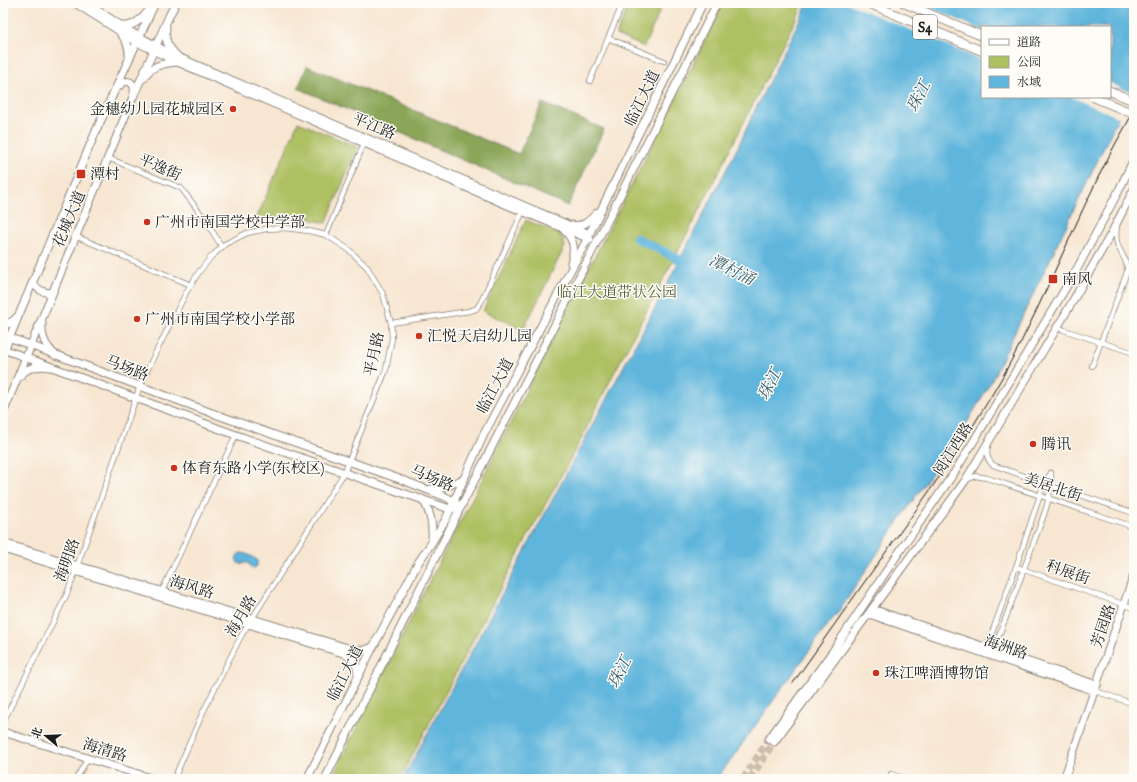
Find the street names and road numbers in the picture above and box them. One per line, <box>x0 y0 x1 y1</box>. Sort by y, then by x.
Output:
road number: S4 <box>913 15 937 39</box>
street label: 临江大道 <box>621 67 664 129</box>
street label: 平江路 <box>349 109 398 144</box>
street label: 平逸街 <box>135 150 184 185</box>
street label: 花城大道 <box>49 188 90 251</box>
street label: 平月路 <box>361 330 388 378</box>
street label: 马场路 <box>102 352 151 385</box>
street label: 临江大道 <box>473 355 518 417</box>
street label: 阅江西路 <box>929 419 977 480</box>
street label: 马场路 <box>407 461 456 496</box>
street label: 美居北街 <box>1021 469 1084 506</box>
street label: 海明路 <box>51 536 84 585</box>
street label: 科展街 <box>1043 556 1092 589</box>
street label: 海风路 <box>168 572 216 603</box>
street label: 海月路 <box>222 592 261 640</box>
street label: 芳园路 <box>1087 602 1120 651</box>
street label: 海洲路 <box>981 631 1030 664</box>
street label: 临江大道 <box>323 642 368 704</box>
street label: 海清路 <box>81 735 129 766</box>

